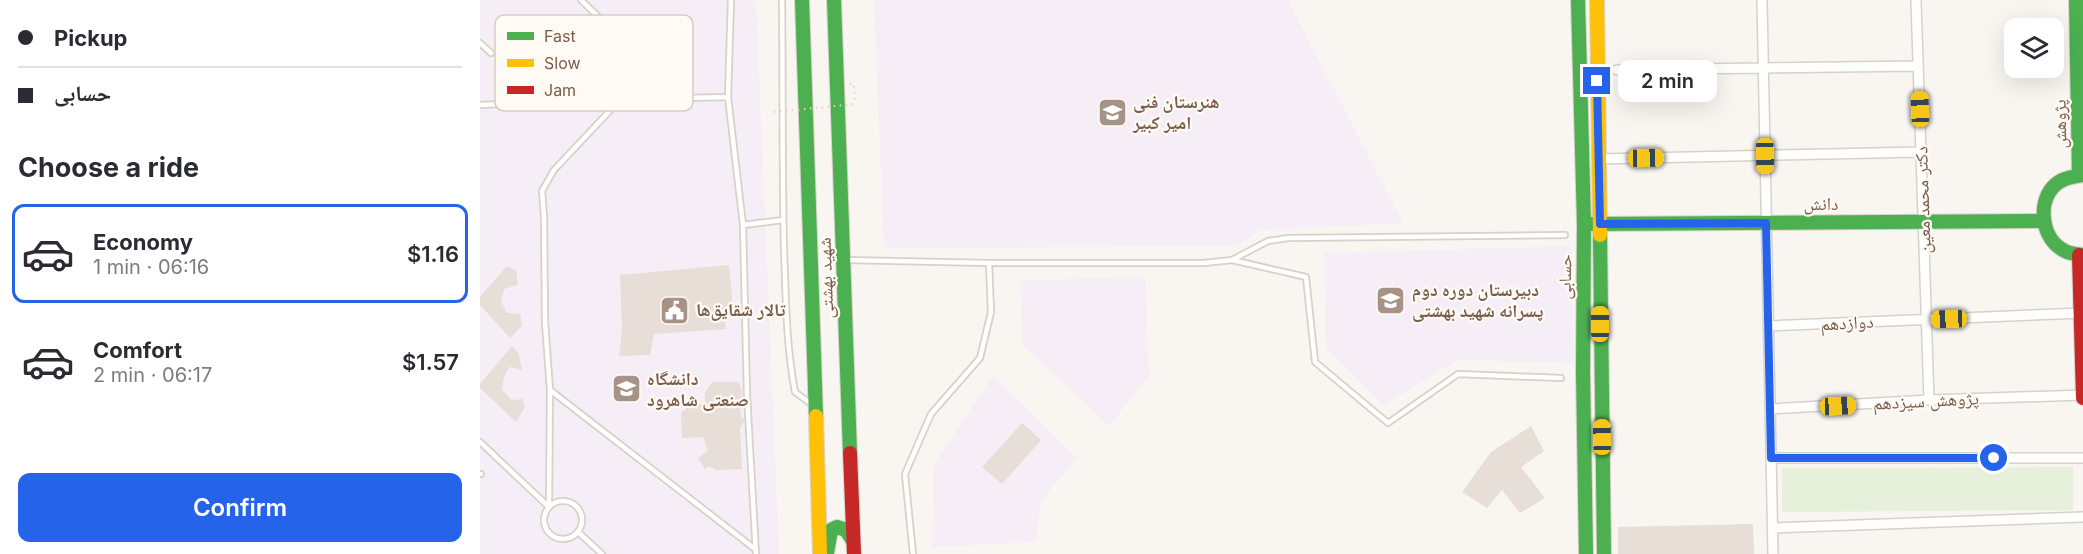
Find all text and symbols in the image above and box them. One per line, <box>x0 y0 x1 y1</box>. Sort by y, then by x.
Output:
legend <box>495 15 693 111</box>
map controls <box>2004 18 2064 78</box>
button: layers <box>2004 18 2064 78</box>
text: Pickup <box>54 25 128 51</box>
text: Fast <box>544 26 576 46</box>
text: Slow <box>544 53 581 73</box>
callout: 2 min <box>1618 60 1717 102</box>
route end <box>1583 67 1610 94</box>
text: 2 min <box>1641 69 1694 93</box>
text: حسابی <box>54 80 111 106</box>
text: Jam <box>544 80 576 100</box>
place label: هنرستان فنی امیر کبیر <box>1132 91 1219 134</box>
car <box>1910 91 1930 127</box>
school or university icon: هنرستان فنی امیر کبیر <box>1096 96 1128 128</box>
street label: پژوهش <box>2049 99 2072 149</box>
car <box>1756 138 1774 174</box>
street label: دکتر محمد معین <box>1910 146 1936 254</box>
car <box>1628 149 1664 167</box>
text: Choose a ride <box>18 151 199 184</box>
street label: دانش <box>1804 193 1839 215</box>
icon: car <box>21 227 75 281</box>
text: Economy <box>93 229 193 255</box>
street label: شهید بهشتی <box>814 237 838 319</box>
text: $1.16 <box>407 241 459 267</box>
street label: حسابی <box>1554 254 1576 300</box>
text: 1 min · 06:16 <box>93 255 209 279</box>
place label: دبیرستان دوره دوم پسرانه شهید بهشتی <box>1412 279 1543 322</box>
school or university icon: دبیرستان دوره دوم پسرانه شهید بهشتی <box>1375 284 1407 316</box>
public building icon: تالار شقایق‌‌ها <box>659 294 691 326</box>
place label: تالار شقایق‌‌ها <box>696 299 786 321</box>
car <box>1591 306 1609 342</box>
car <box>1931 309 1967 329</box>
street label: دوازدهم <box>1820 311 1874 336</box>
icon: car <box>21 335 75 389</box>
text: Comfort <box>93 337 182 363</box>
text: $1.57 <box>402 349 459 375</box>
text: 2 min · 06:17 <box>93 363 212 387</box>
place label: دانشگاه صنعتی شاهرود <box>647 368 749 411</box>
school or university icon: دانشگاه صنعتی شاهرود <box>610 373 642 405</box>
street label: پژوهش سیزدهم <box>1872 387 1980 416</box>
car <box>1820 396 1856 416</box>
car <box>1593 419 1611 455</box>
route start <box>1980 444 2007 471</box>
button: Confirm <box>18 473 462 542</box>

